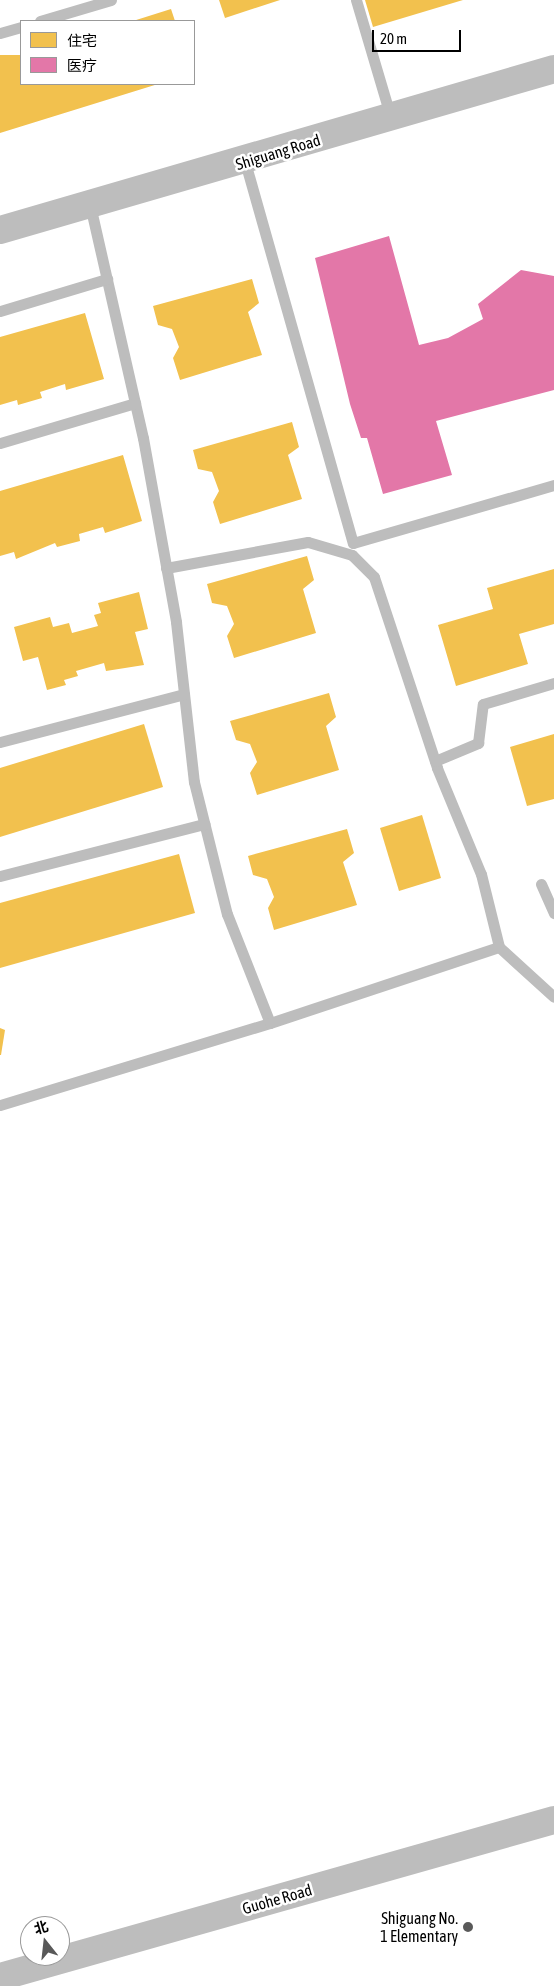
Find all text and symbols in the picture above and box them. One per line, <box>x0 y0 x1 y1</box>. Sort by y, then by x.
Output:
legend <box>20 20 195 85</box>
scale bar <box>374 20 463 52</box>
text: 20 m <box>380 30 407 47</box>
text: 住宅 <box>67 32 97 49</box>
text: 医疗 <box>67 57 97 74</box>
street label: Shiguang Road <box>233 130 323 174</box>
street label: Guohe Road <box>240 1880 314 1918</box>
place label: Shiguang No. 1 Elementary <box>380 1908 458 1946</box>
north arrow <box>20 1916 70 1966</box>
text: 北 <box>32 1918 50 1937</box>
marker: Shiguang No. 1 Elementary <box>462 1921 474 1933</box>

